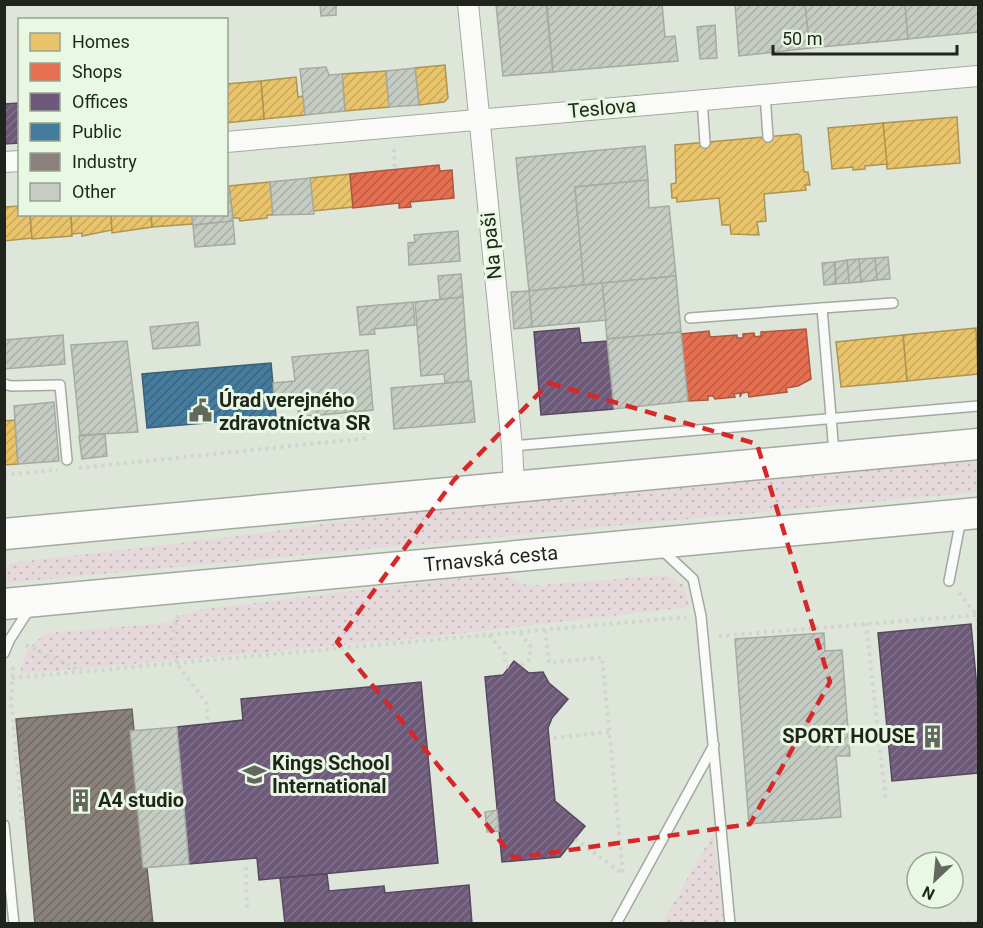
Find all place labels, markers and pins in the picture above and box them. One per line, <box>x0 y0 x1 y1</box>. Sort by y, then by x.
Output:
place label: Úrad verejného zdravotníctva SR <box>219 388 371 435</box>
public building icon: Úrad verejného zdravotníctva SR <box>188 398 214 424</box>
building icon: SPORT HOUSE <box>920 723 946 749</box>
place label: SPORT HOUSE <box>782 724 915 748</box>
place label: Kings School International <box>272 751 390 798</box>
school or university icon: Kings School International <box>241 762 267 788</box>
building icon: A4 studio <box>67 787 93 813</box>
place label: A4 studio <box>98 788 184 812</box>

